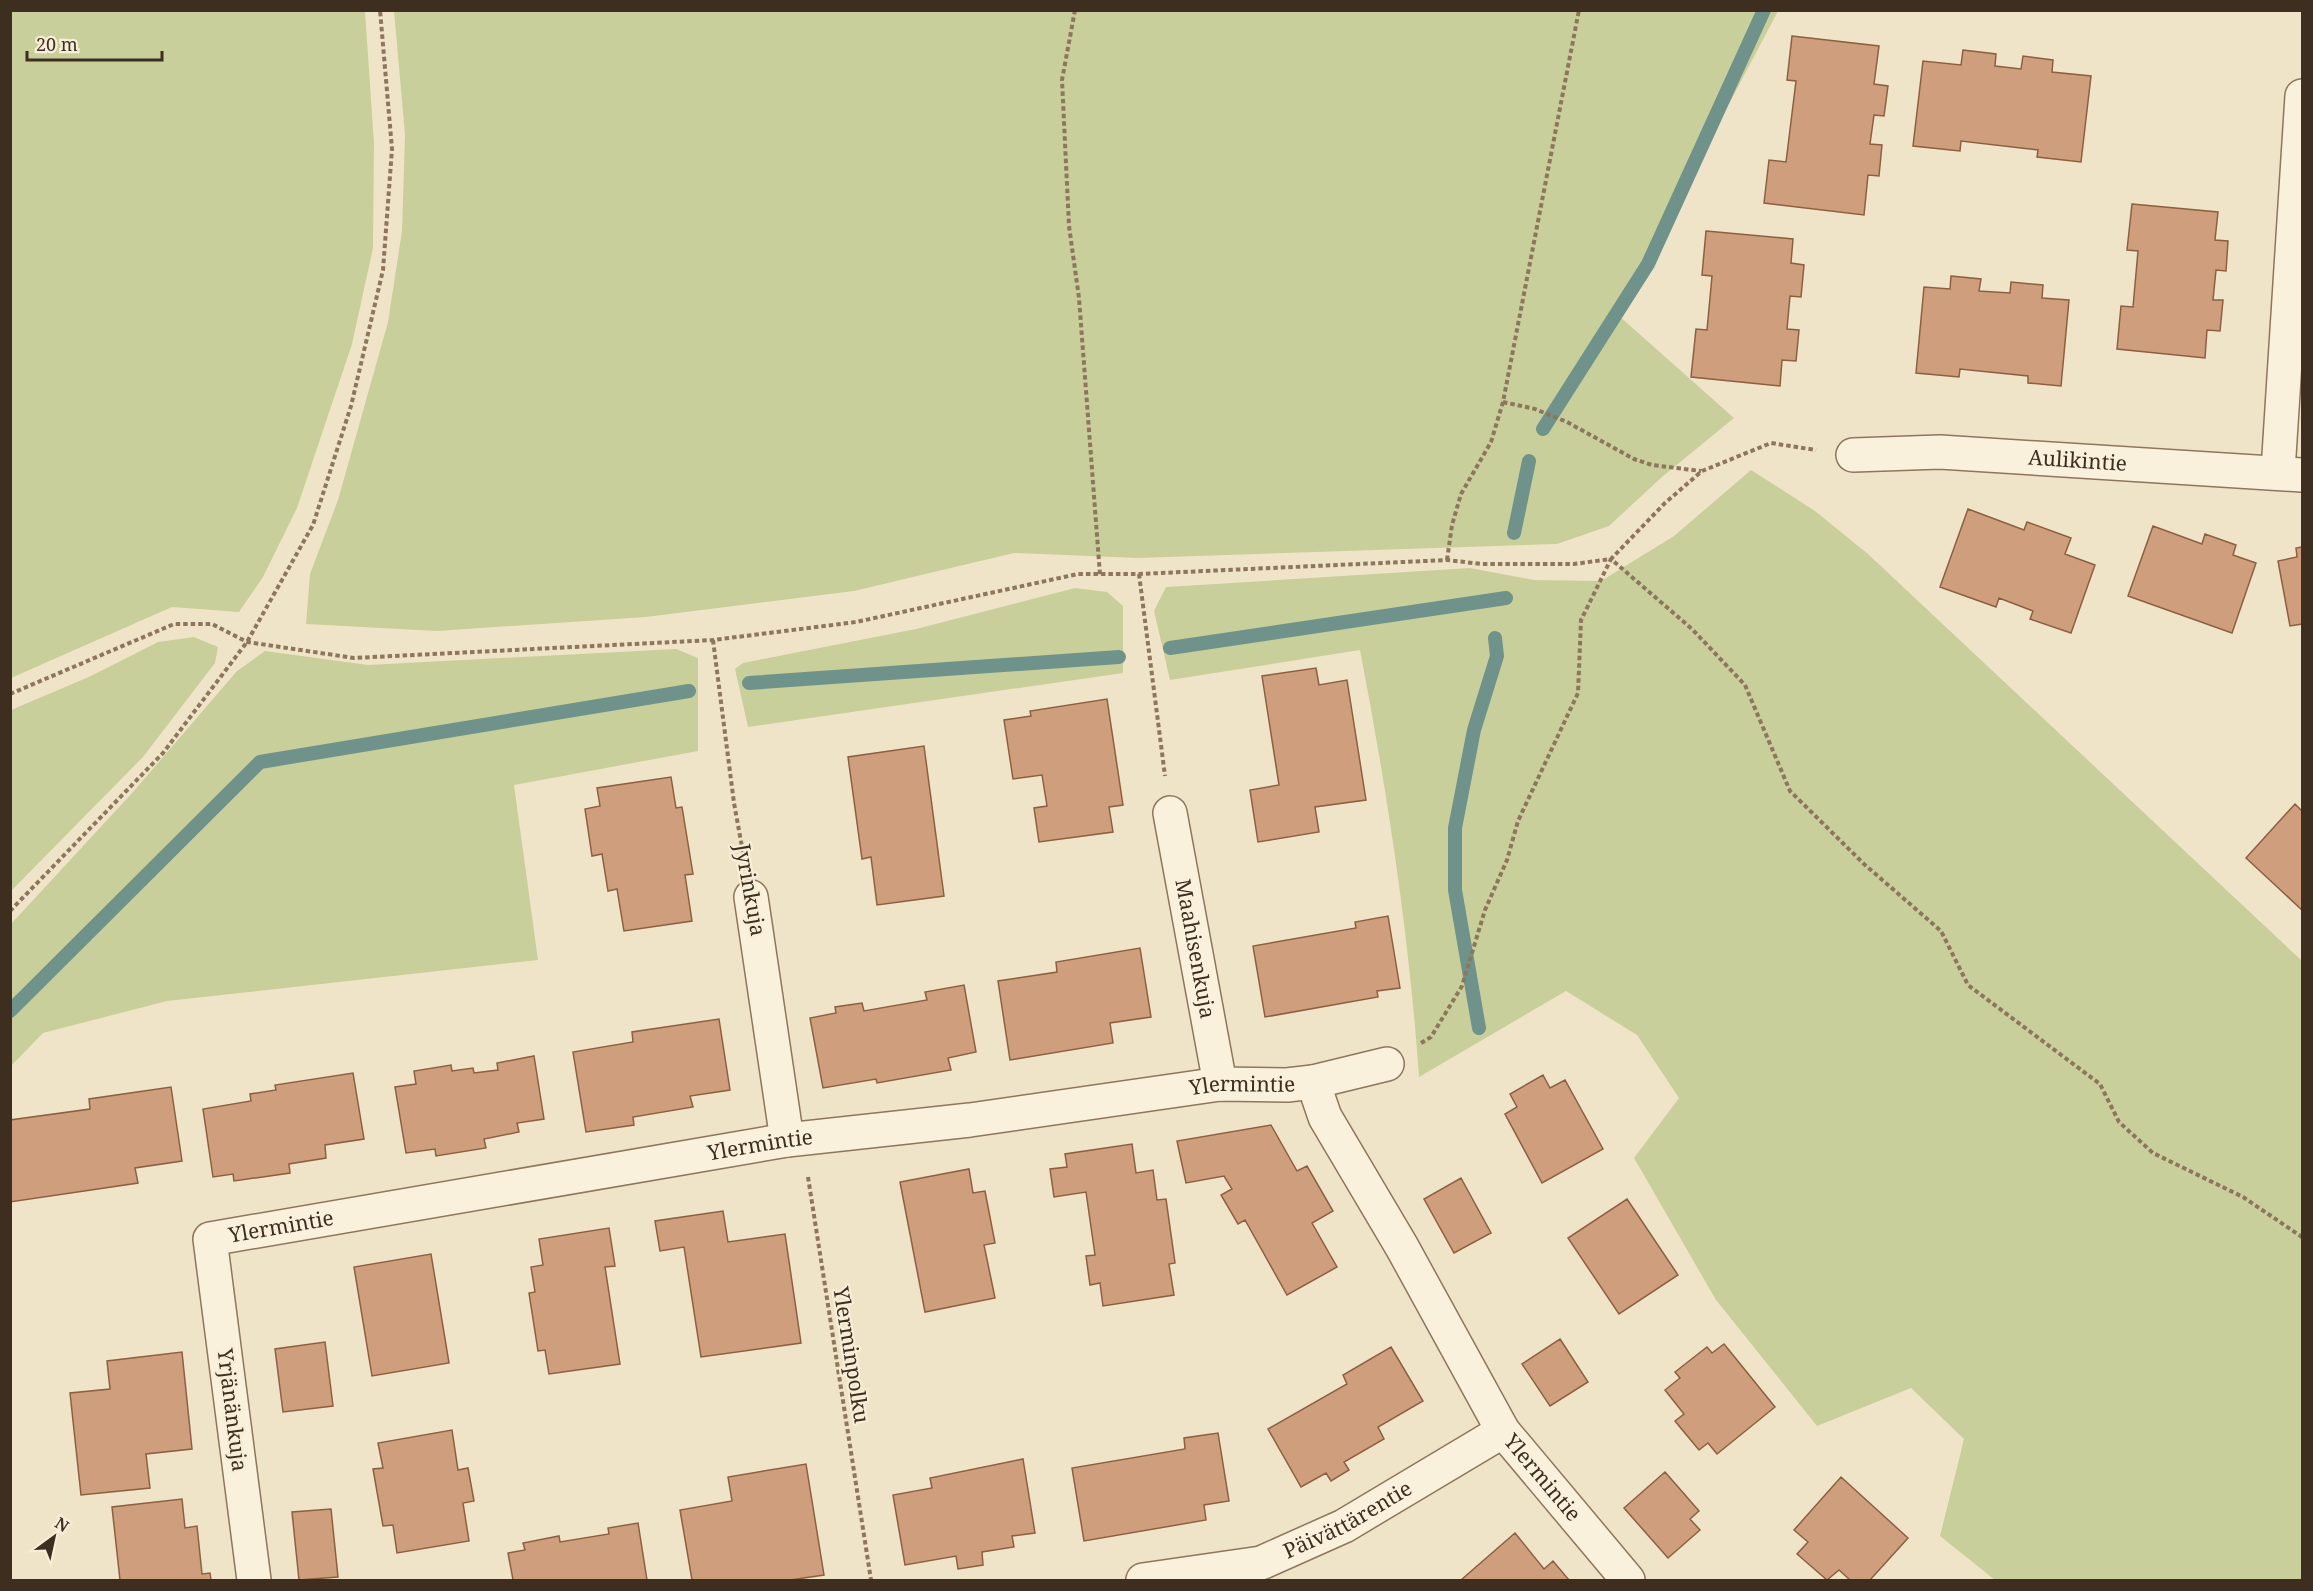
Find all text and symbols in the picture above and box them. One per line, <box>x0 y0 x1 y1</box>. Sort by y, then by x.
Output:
scale bar <box>27 24 162 62</box>
text: 20 m <box>36 32 78 56</box>
street label: Aulikintie <box>2027 443 2128 477</box>
street label: Jyrinkuja <box>729 840 773 938</box>
street label: Maahisenkuja <box>1169 876 1223 1021</box>
street label: Ylermintie <box>1186 1069 1297 1101</box>
street label: Ylermintie <box>704 1122 814 1167</box>
street label: Ylermintie <box>225 1203 336 1249</box>
street label: Ylerminpolku <box>827 1284 877 1425</box>
street label: Yrjänänkuja <box>211 1346 254 1473</box>
street label: Ylermintie <box>1497 1427 1588 1527</box>
street label: Päivättärentie <box>1278 1474 1417 1564</box>
north arrow <box>24 1507 84 1567</box>
text: N <box>51 1512 74 1537</box>

